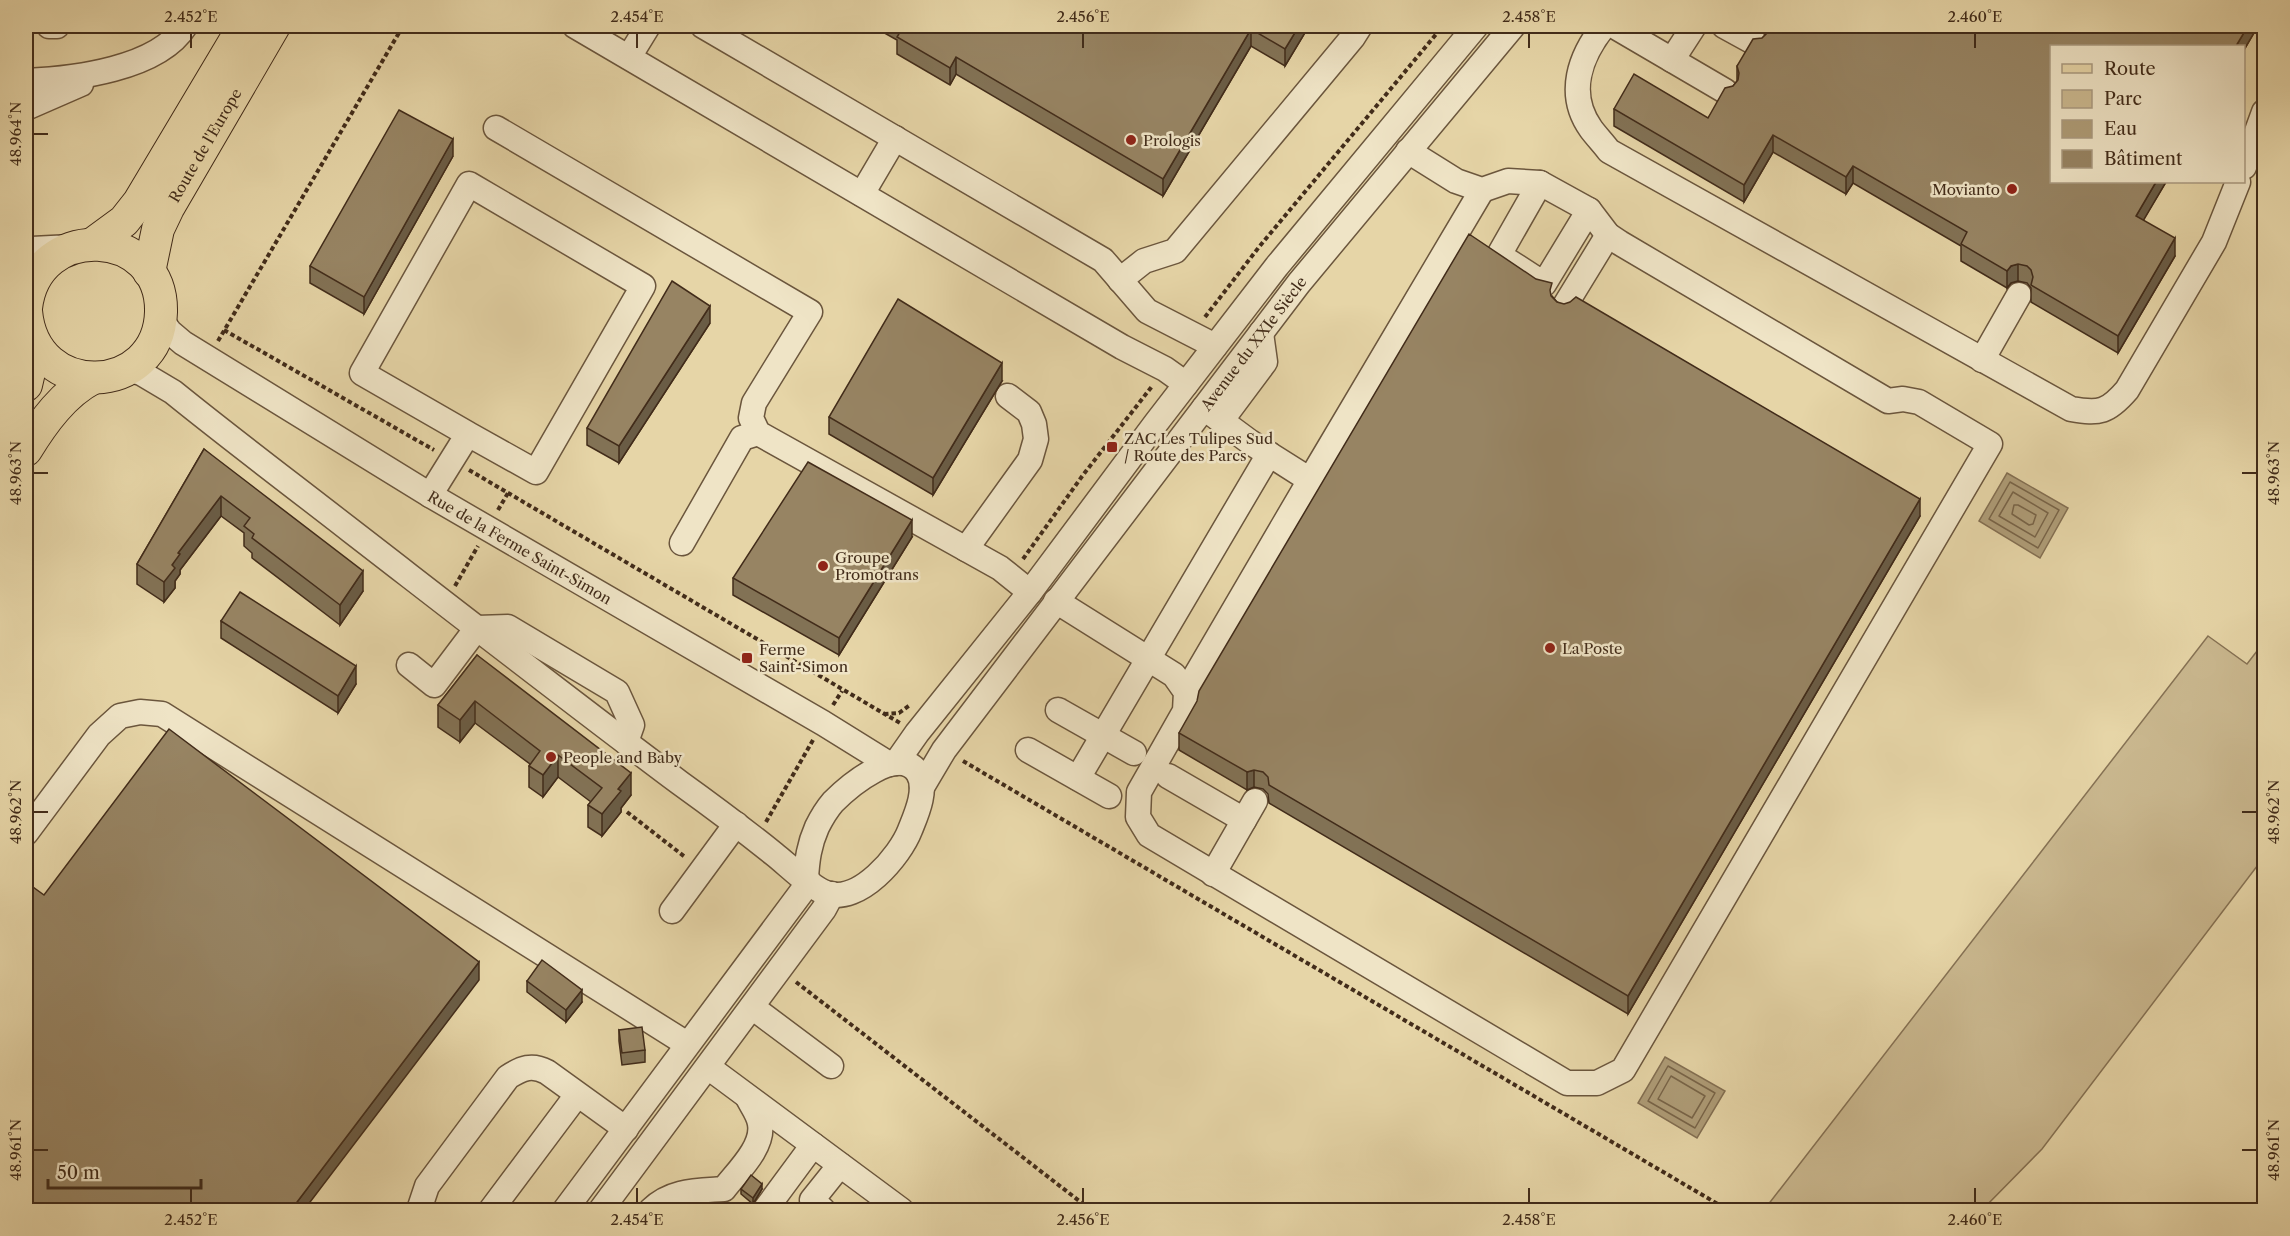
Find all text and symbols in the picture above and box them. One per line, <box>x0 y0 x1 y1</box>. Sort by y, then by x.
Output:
text: 2.452°E <box>164 7 218 26</box>
text: 2.454°E <box>610 7 664 26</box>
text: 2.456°E <box>1056 7 1110 26</box>
text: 2.458°E <box>1502 7 1556 26</box>
text: 2.460°E <box>1948 7 2002 26</box>
legend <box>2050 45 2245 183</box>
text: Route <box>2104 58 2156 80</box>
street label: Route de l'Europe <box>164 85 245 206</box>
text: Parc <box>2104 88 2142 110</box>
text: 48.964°N <box>6 102 25 166</box>
text: Eau <box>2104 118 2137 140</box>
place label: Prologis <box>1143 131 1201 150</box>
marker: Prologis <box>1124 133 1138 147</box>
text: Bâtiment <box>2104 148 2183 170</box>
place label: Movianto <box>1932 180 2000 199</box>
marker: Movianto <box>2005 182 2019 196</box>
street label: Avenue du XXIe Siècle <box>1196 272 1310 415</box>
place label: ZAC Les Tulipes Sud / Route des Parcs <box>1124 429 1273 465</box>
marker: ZAC Les Tulipes Sud / Route des Parcs <box>1105 440 1119 454</box>
text: 48.963°N <box>6 441 25 505</box>
text: 48.963°N <box>2264 441 2283 505</box>
street label: Rue de la Ferme Saint-Simon <box>424 486 616 608</box>
place label: Groupe Promotrans <box>835 548 919 584</box>
marker: Groupe Promotrans <box>816 559 830 573</box>
place label: La Poste <box>1562 639 1622 658</box>
place label: Ferme Saint-Simon <box>759 640 849 676</box>
marker: La Poste <box>1543 641 1557 655</box>
marker: Ferme Saint-Simon <box>740 651 754 665</box>
place label: People and Baby <box>563 748 683 767</box>
marker: People and Baby <box>544 750 558 764</box>
text: 48.962°N <box>6 780 25 844</box>
text: 48.962°N <box>2264 780 2283 844</box>
text: 48.961°N <box>6 1119 25 1181</box>
text: 48.961°N <box>2264 1119 2283 1181</box>
scale bar <box>48 1152 201 1190</box>
text: 50 m <box>57 1162 100 1184</box>
text: 2.452°E <box>164 1210 218 1229</box>
text: 2.454°E <box>610 1210 664 1229</box>
text: 2.456°E <box>1056 1210 1110 1229</box>
text: 2.458°E <box>1502 1210 1556 1229</box>
text: 2.460°E <box>1948 1210 2002 1229</box>

